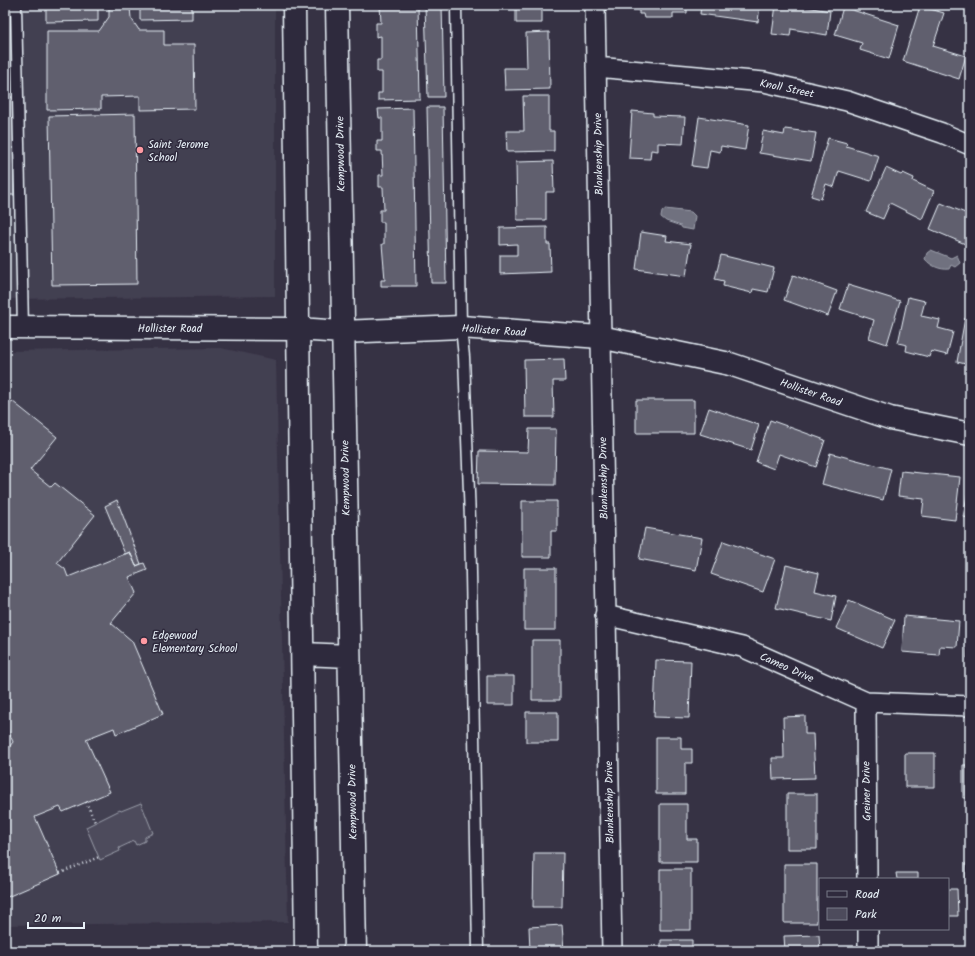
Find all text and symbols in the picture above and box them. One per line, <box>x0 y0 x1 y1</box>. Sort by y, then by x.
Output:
street label: Knoll Street <box>758 74 816 104</box>
street label: Blankenship Drive <box>589 113 609 195</box>
street label: Kempwood Drive <box>331 116 351 192</box>
place label: Saint Jerome School <box>148 136 209 167</box>
marker: Saint Jerome School <box>135 145 145 155</box>
street label: Hollister Road <box>138 320 203 338</box>
street label: Hollister Road <box>461 320 527 342</box>
street label: Hollister Road <box>777 374 845 412</box>
street label: Blankenship Drive <box>594 437 614 519</box>
street label: Kempwood Drive <box>336 440 356 516</box>
place label: Edgewood Elementary School <box>152 627 238 658</box>
marker: Edgewood Elementary School <box>139 636 149 646</box>
street label: Cameo Drive <box>757 648 817 688</box>
street label: Blankenship Drive <box>600 761 620 843</box>
street label: Greiner Drive <box>857 761 877 821</box>
street label: Kempwood Drive <box>343 764 363 840</box>
legend <box>819 878 949 930</box>
text: Road <box>855 885 880 904</box>
scale bar <box>28 904 84 930</box>
text: Park <box>855 905 877 924</box>
text: 20 m <box>34 909 62 928</box>

